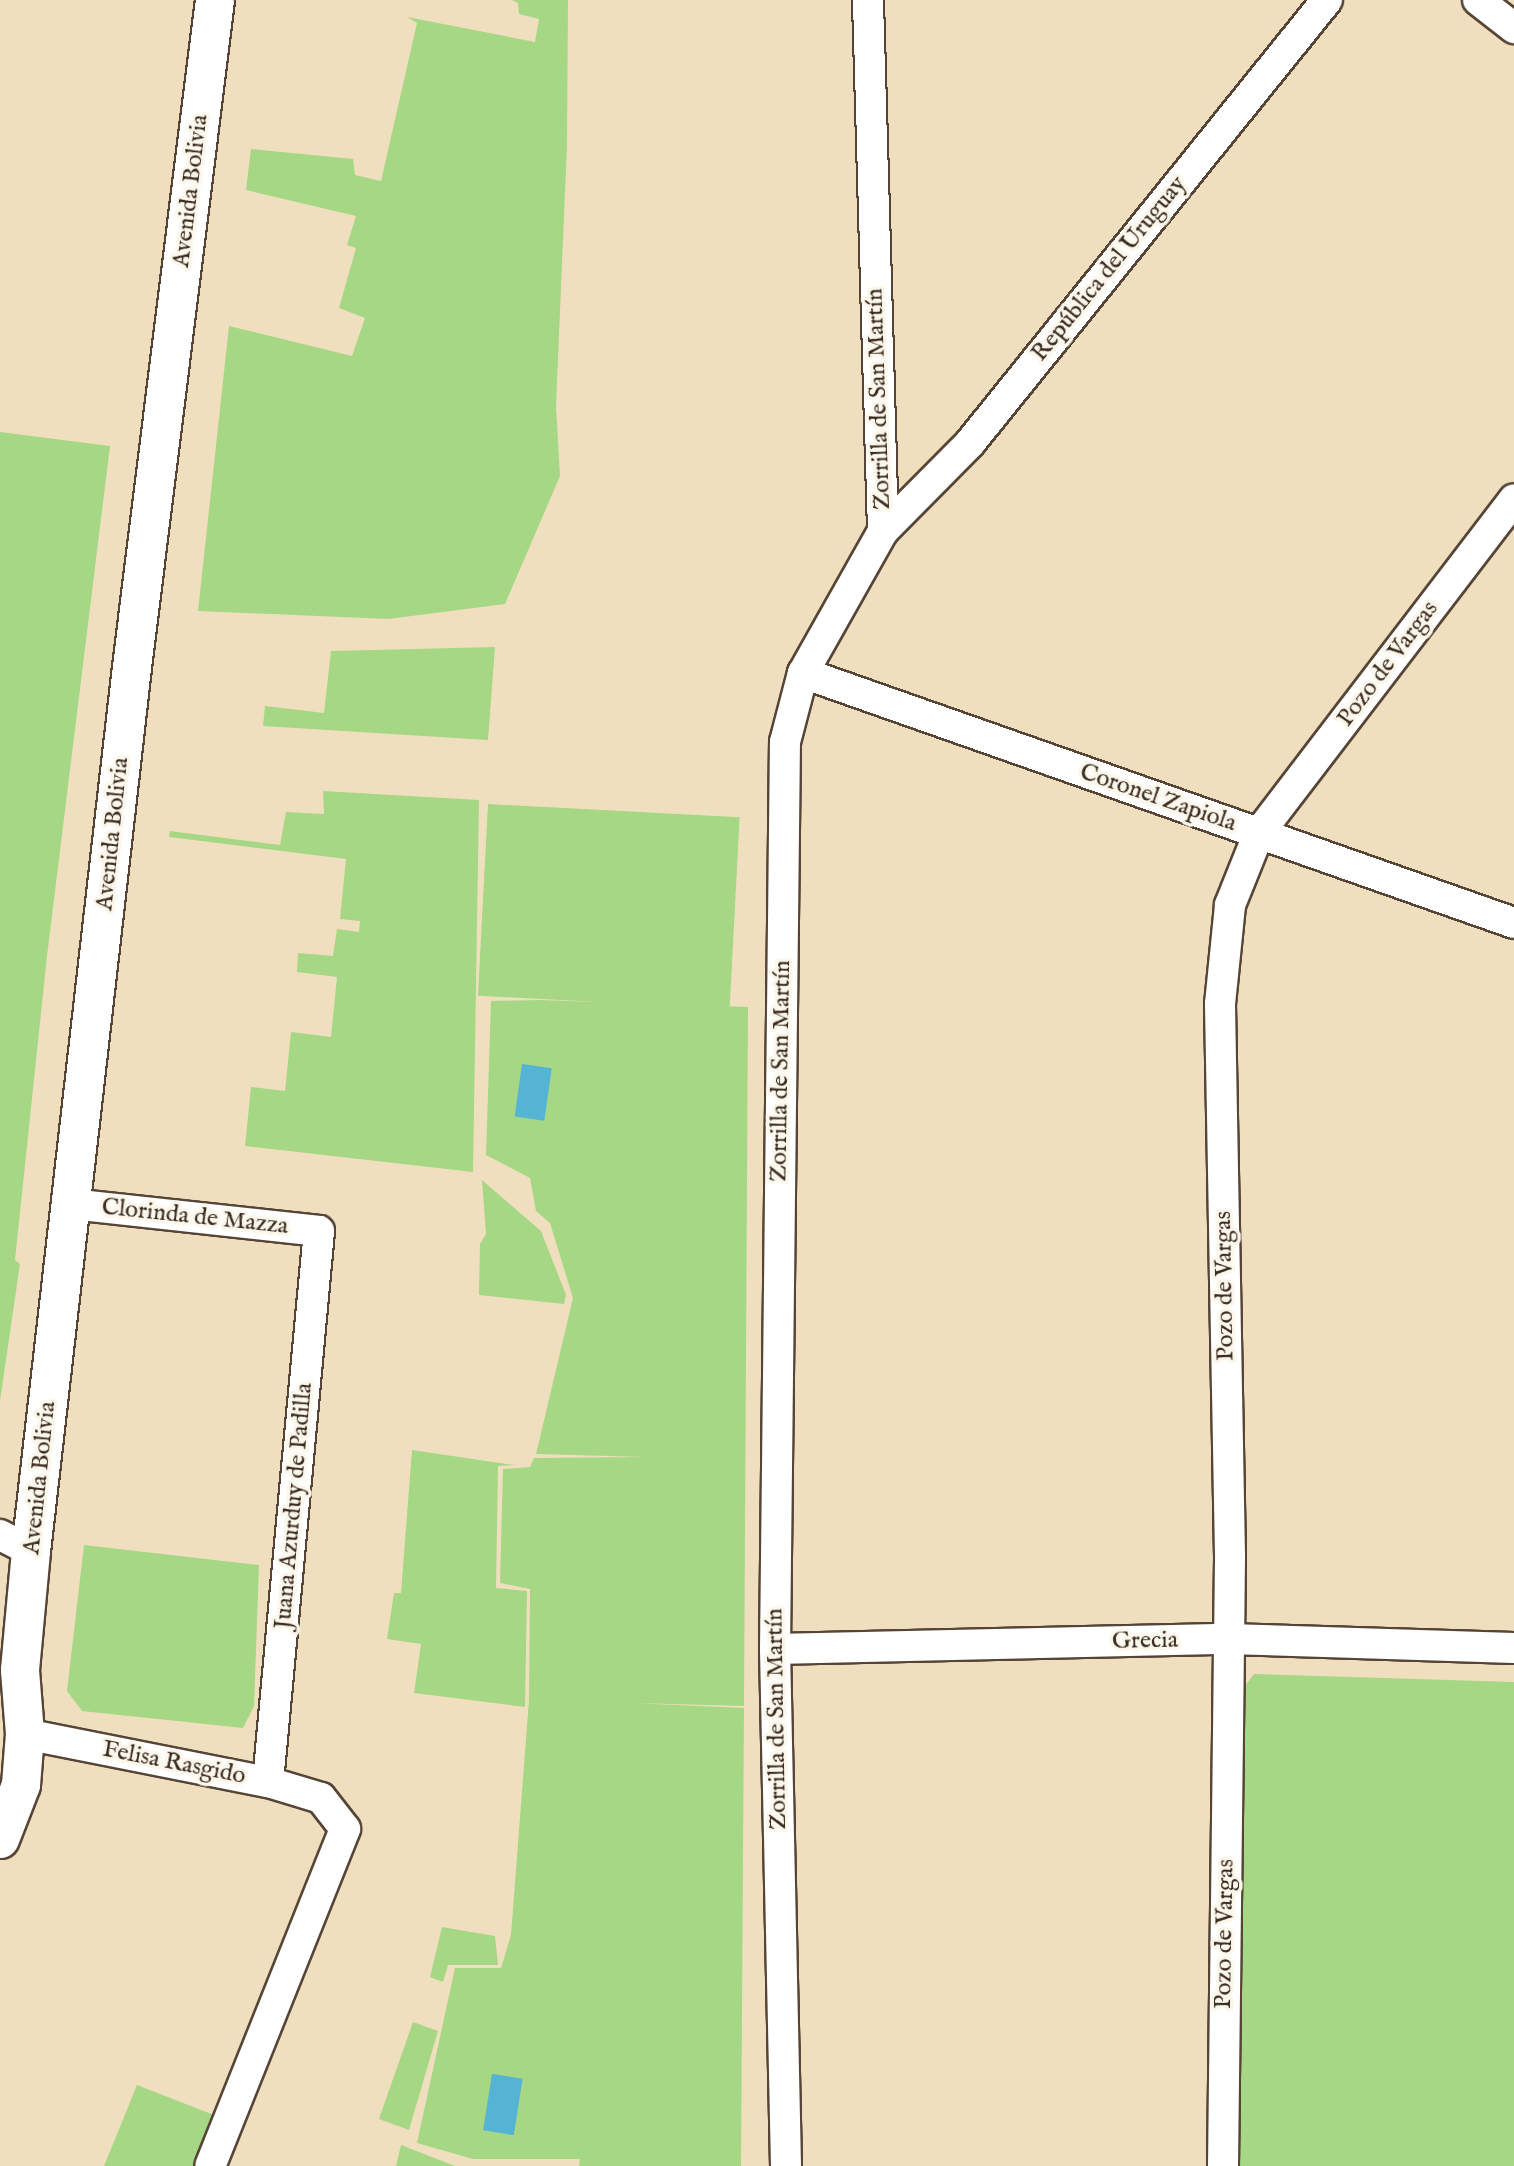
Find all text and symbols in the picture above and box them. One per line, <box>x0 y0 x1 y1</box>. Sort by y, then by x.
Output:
street label: Avenida Bolivia <box>167 113 215 269</box>
street label: República del Uruguay <box>1025 171 1193 367</box>
street label: Zorrilla de San Martín <box>861 288 897 510</box>
street label: Pozo de Vargas <box>1331 595 1445 733</box>
street label: Avenida Bolivia <box>91 756 135 912</box>
street label: Coronel Zapiola <box>1076 758 1240 838</box>
street label: Zorrilla de San Martín <box>765 960 797 1182</box>
street label: Clorinda de Mazza <box>100 1193 290 1241</box>
street label: Pozo de Vargas <box>1209 1211 1241 1361</box>
street label: Juana Azurduy de Padilla <box>269 1382 319 1630</box>
street label: Avenida Bolivia <box>18 1400 62 1556</box>
street label: Zorrilla de San Martín <box>761 1608 793 1830</box>
street label: Grecia <box>1112 1626 1178 1656</box>
street label: Felisa Rasgido <box>100 1735 248 1791</box>
street label: Pozo de Vargas <box>1209 1859 1241 2009</box>

